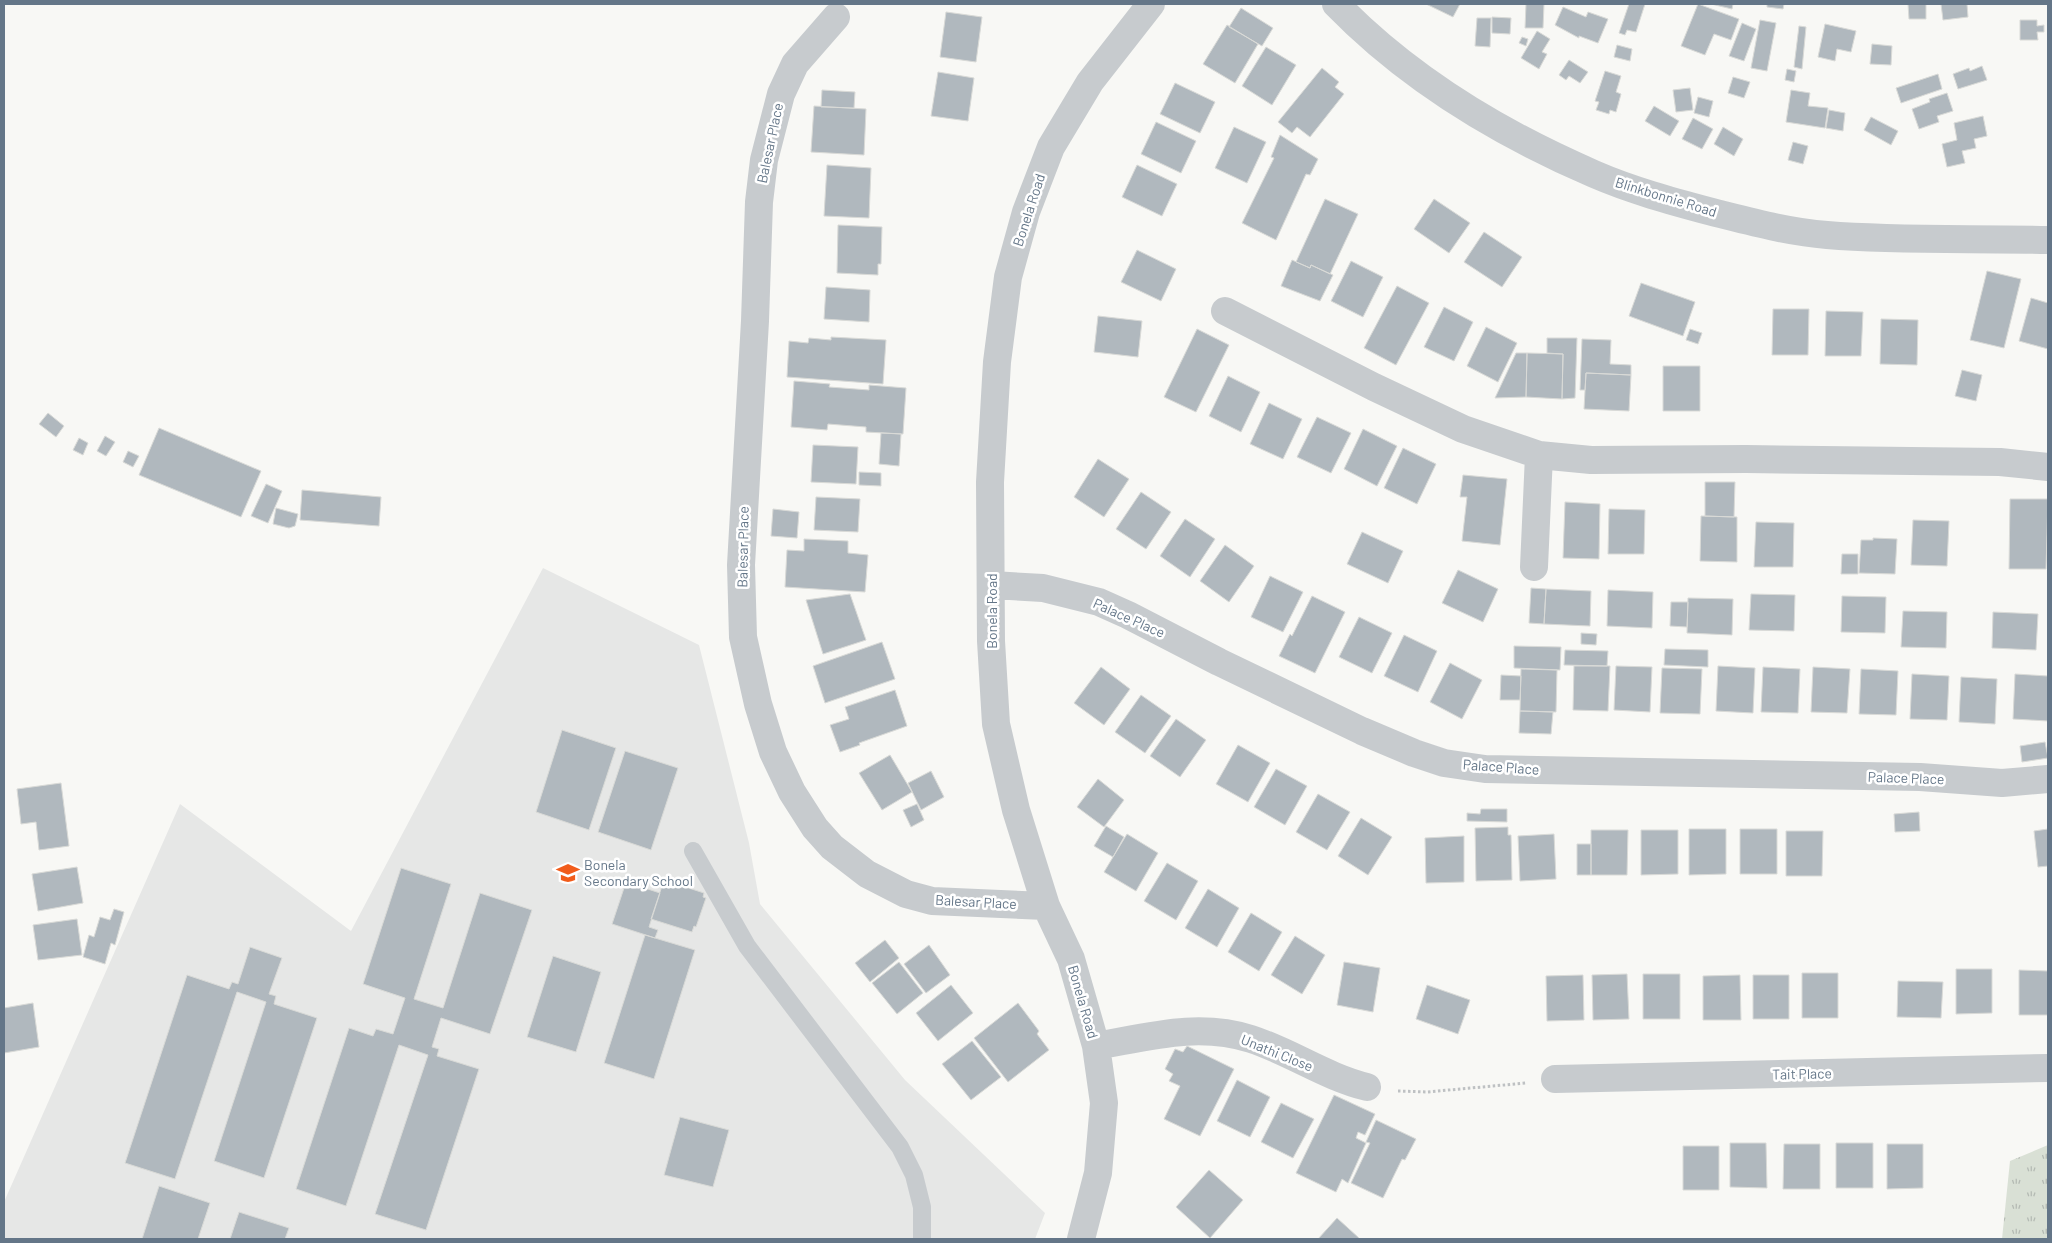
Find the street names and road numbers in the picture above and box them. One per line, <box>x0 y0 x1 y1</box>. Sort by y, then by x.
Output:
street label: Balesar Place <box>753 101 786 185</box>
street label: Bonela Road <box>1009 171 1048 248</box>
street label: Blinkbonnie Road <box>1613 173 1719 220</box>
street label: Balesar Place <box>733 506 752 588</box>
street label: Bonela Road <box>983 573 1000 649</box>
street label: Palace Place <box>1091 594 1168 641</box>
street label: Palace Place <box>1462 755 1540 778</box>
street label: Palace Place <box>1867 768 1945 787</box>
street label: Balesar Place <box>935 891 1017 912</box>
street label: Bonela Road <box>1065 963 1102 1040</box>
street label: Unathi Close <box>1239 1030 1316 1075</box>
street label: Tait Place <box>1772 1064 1832 1083</box>

